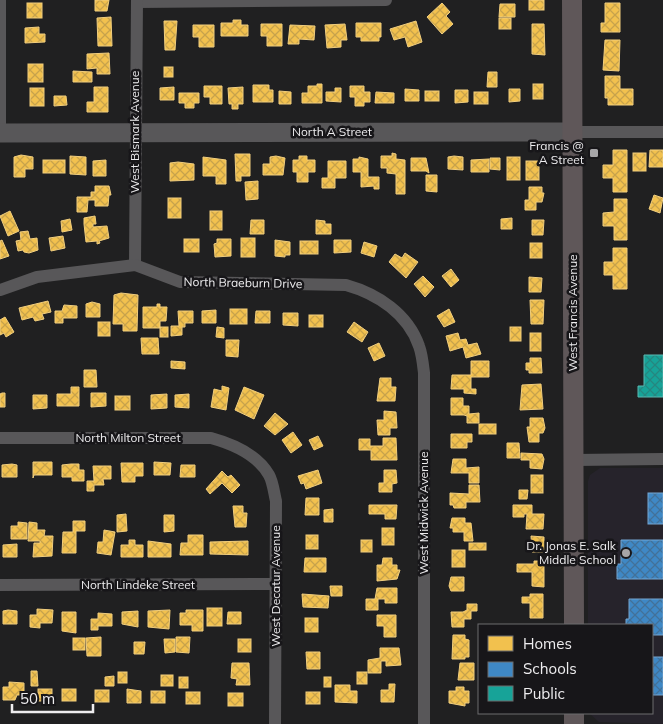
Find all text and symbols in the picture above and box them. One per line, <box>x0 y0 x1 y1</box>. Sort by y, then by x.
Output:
street label: West Bismark Avenue <box>127 71 142 193</box>
street label: North A Street <box>292 124 372 139</box>
place label: Francis @ A Street <box>529 138 584 167</box>
marker: Francis @ A Street <box>588 147 600 159</box>
street label: West Francis Avenue <box>565 254 580 372</box>
street label: North Braeburn Drive <box>184 274 302 291</box>
street label: North Milton Street <box>75 430 181 445</box>
street label: West Midwick Avenue <box>416 451 431 575</box>
street label: West Decatur Avenue <box>268 525 283 647</box>
place label: Dr. Jonas E. Salk Middle School <box>526 538 617 567</box>
marker: Dr. Jonas E. Salk Middle School <box>620 547 632 559</box>
street label: North Lindeke Street <box>81 577 195 592</box>
legend <box>478 624 653 714</box>
text: Homes <box>523 634 572 653</box>
text: Schools <box>523 659 577 678</box>
scale bar <box>12 682 94 714</box>
text: Public <box>523 684 565 703</box>
text: 50 m <box>20 689 55 708</box>

